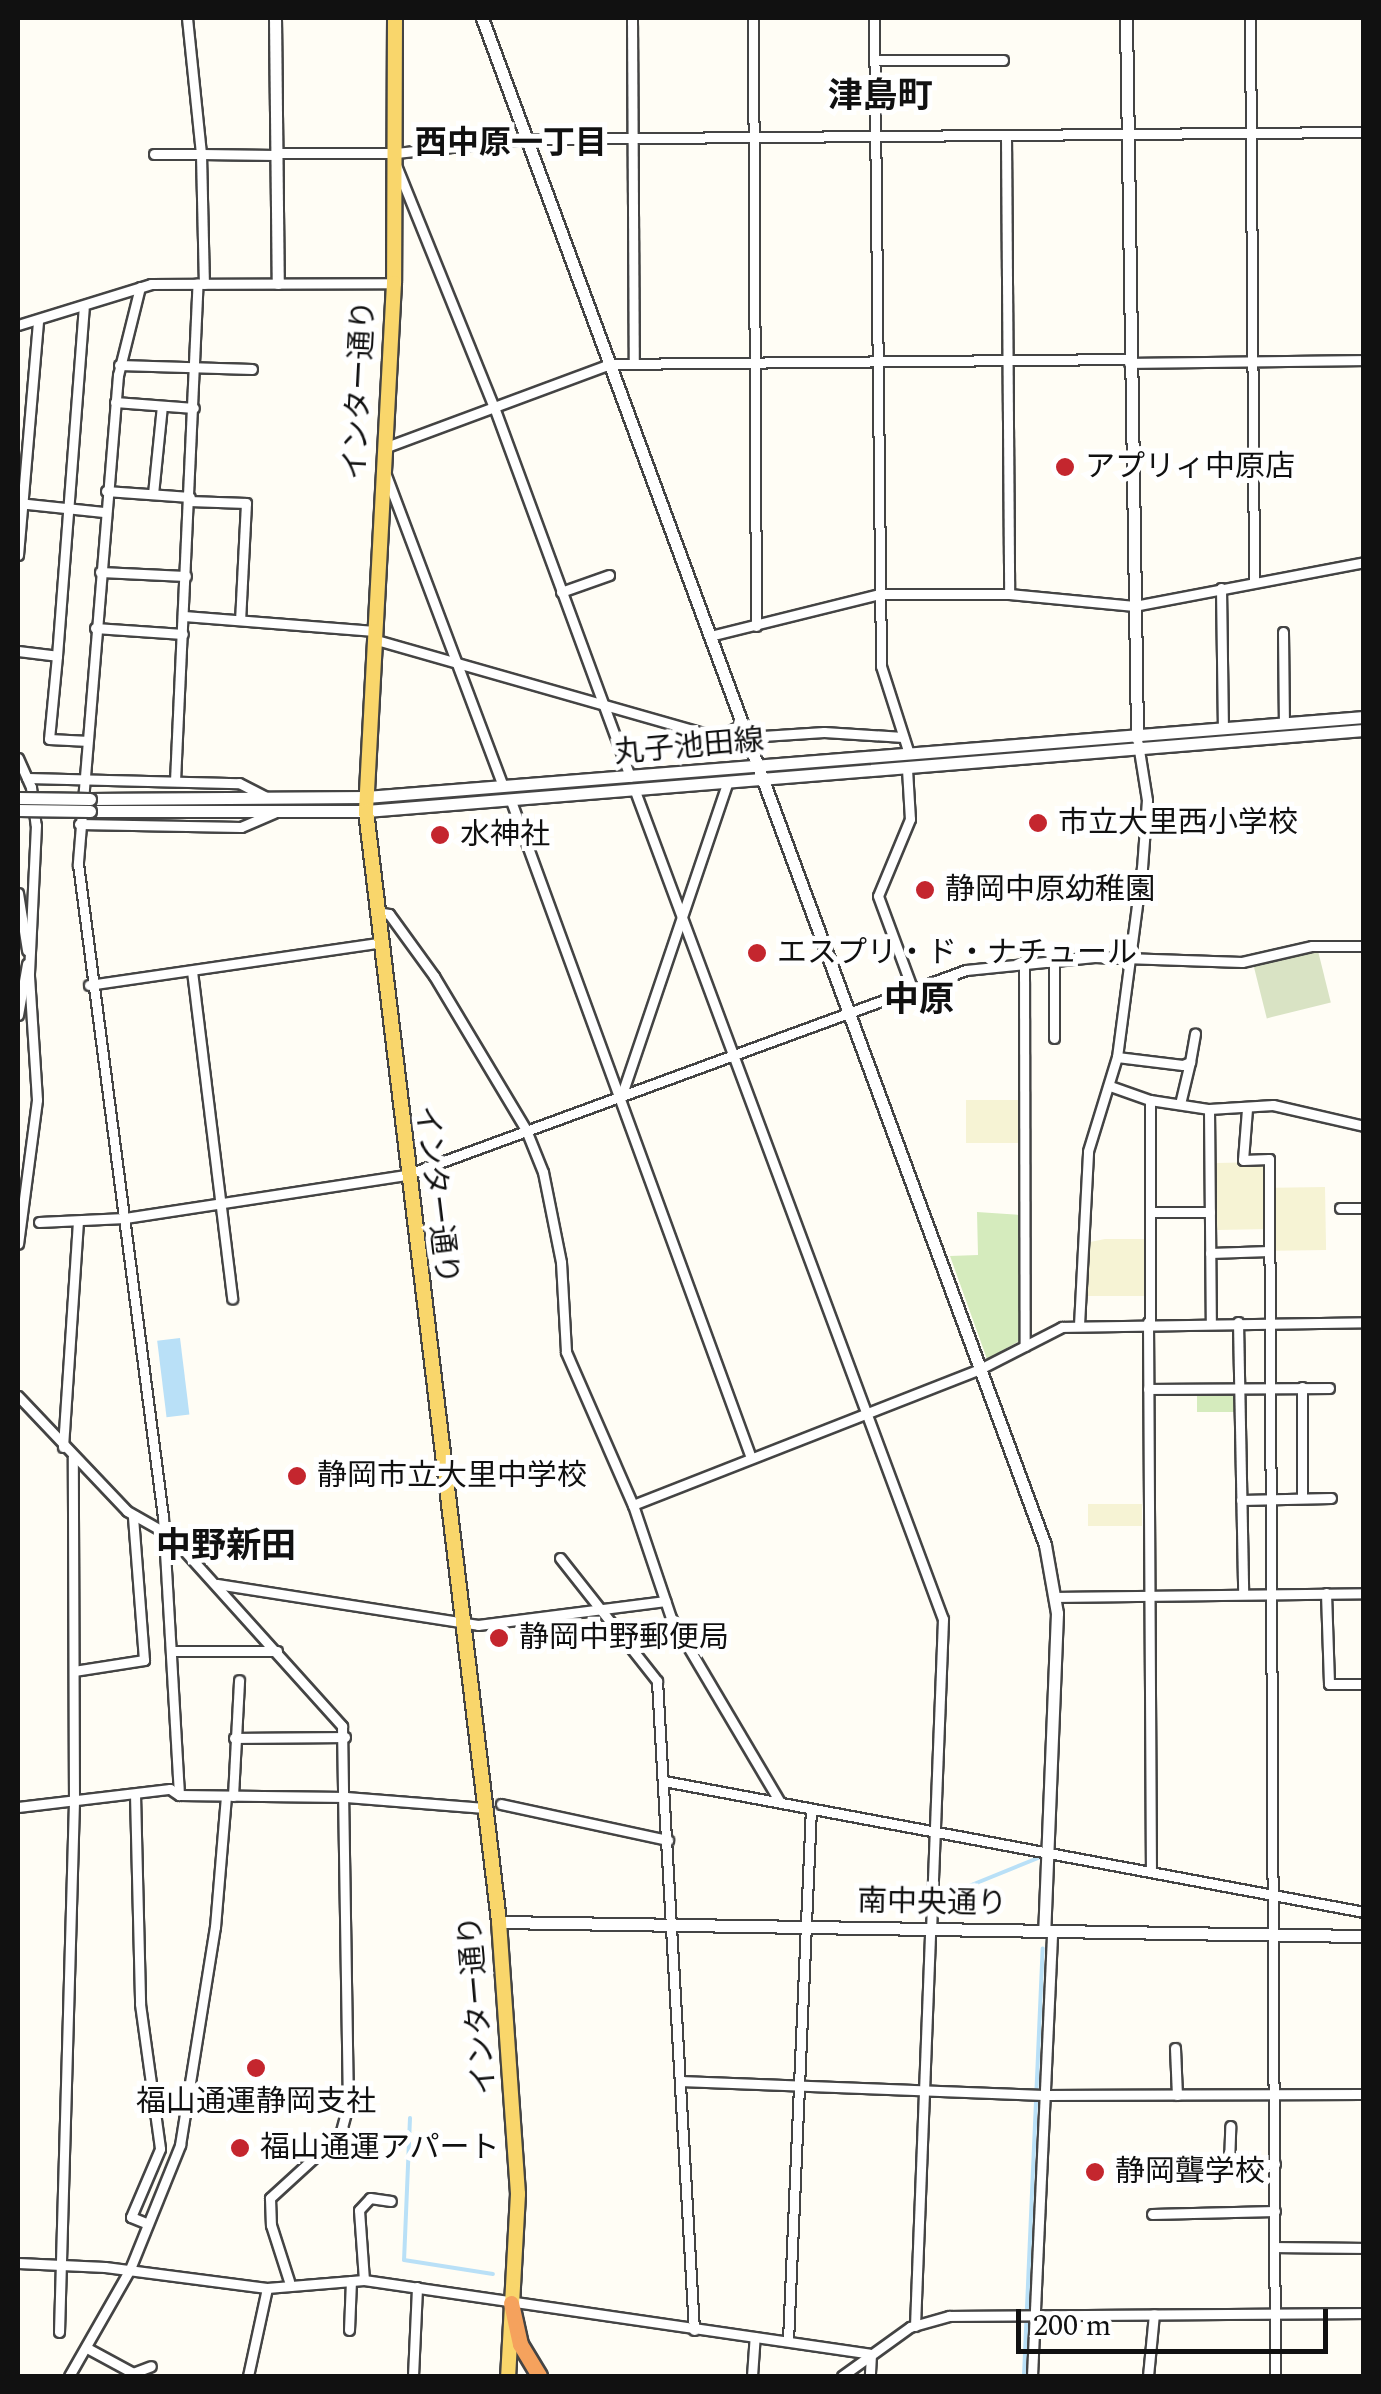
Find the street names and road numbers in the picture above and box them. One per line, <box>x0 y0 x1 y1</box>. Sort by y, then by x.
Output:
street label: インター通り <box>337 299 383 481</box>
street label: 丸子池田線 <box>613 723 765 771</box>
street label: インター通り <box>407 1103 465 1287</box>
street label: 南中央通り <box>857 1884 1007 1922</box>
street label: インター通り <box>452 1914 504 2096</box>

